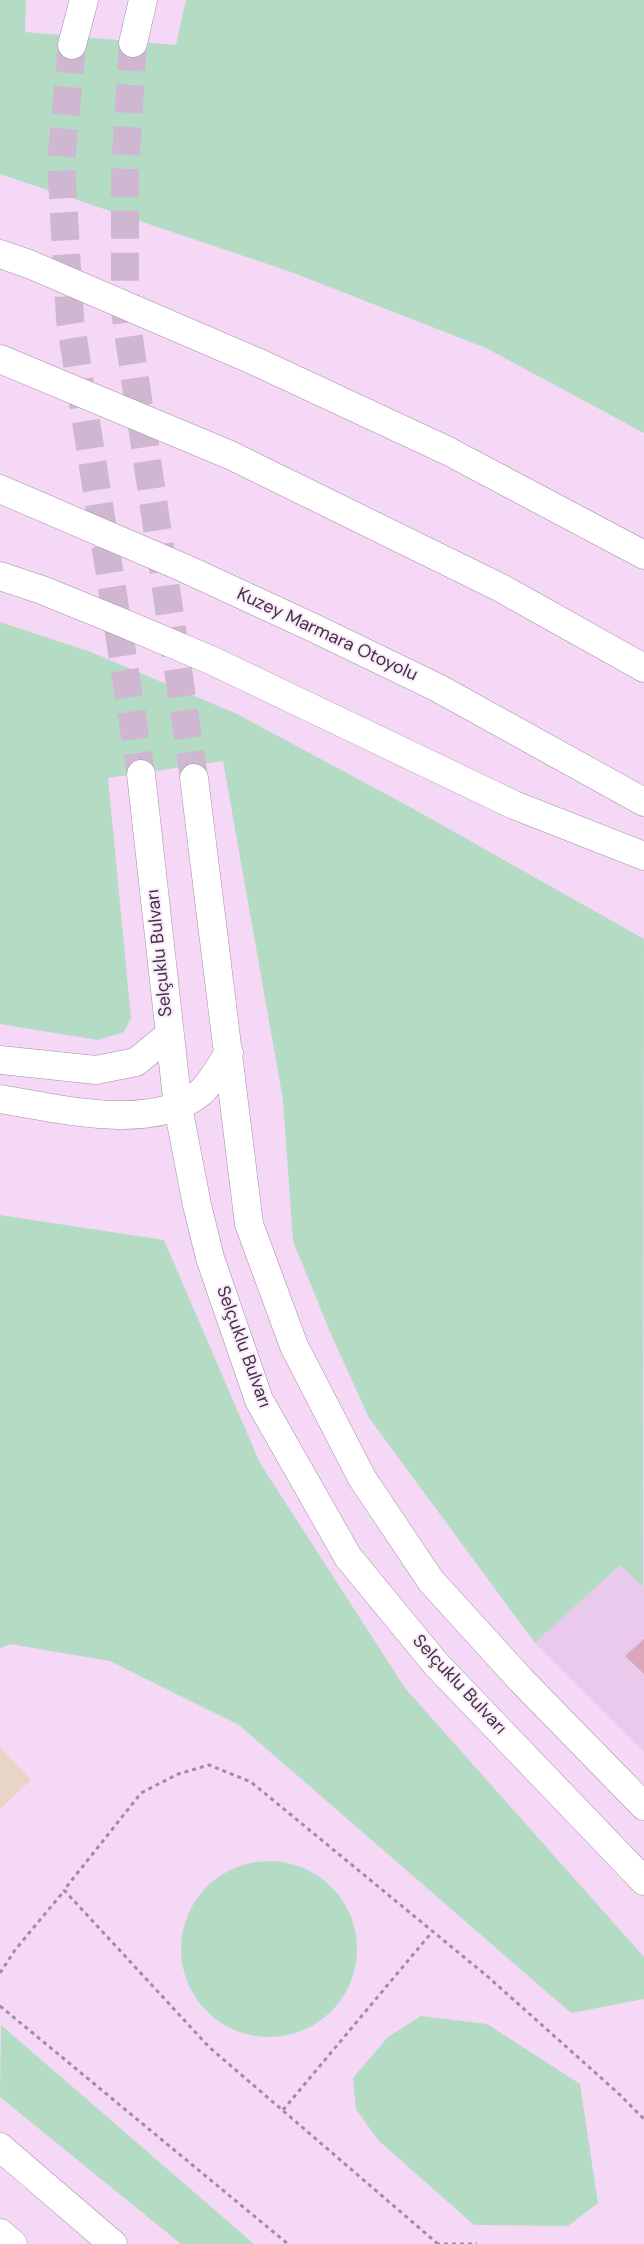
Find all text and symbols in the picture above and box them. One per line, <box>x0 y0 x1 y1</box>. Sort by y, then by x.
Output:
street label: Kuzey Marmara Otoyolu <box>233 584 421 686</box>
street label: Selçuklu Bulvarı <box>143 888 177 1018</box>
street label: Selçuklu Bulvarı <box>211 1283 275 1411</box>
street label: Selçuklu Bulvarı <box>407 1631 511 1739</box>

